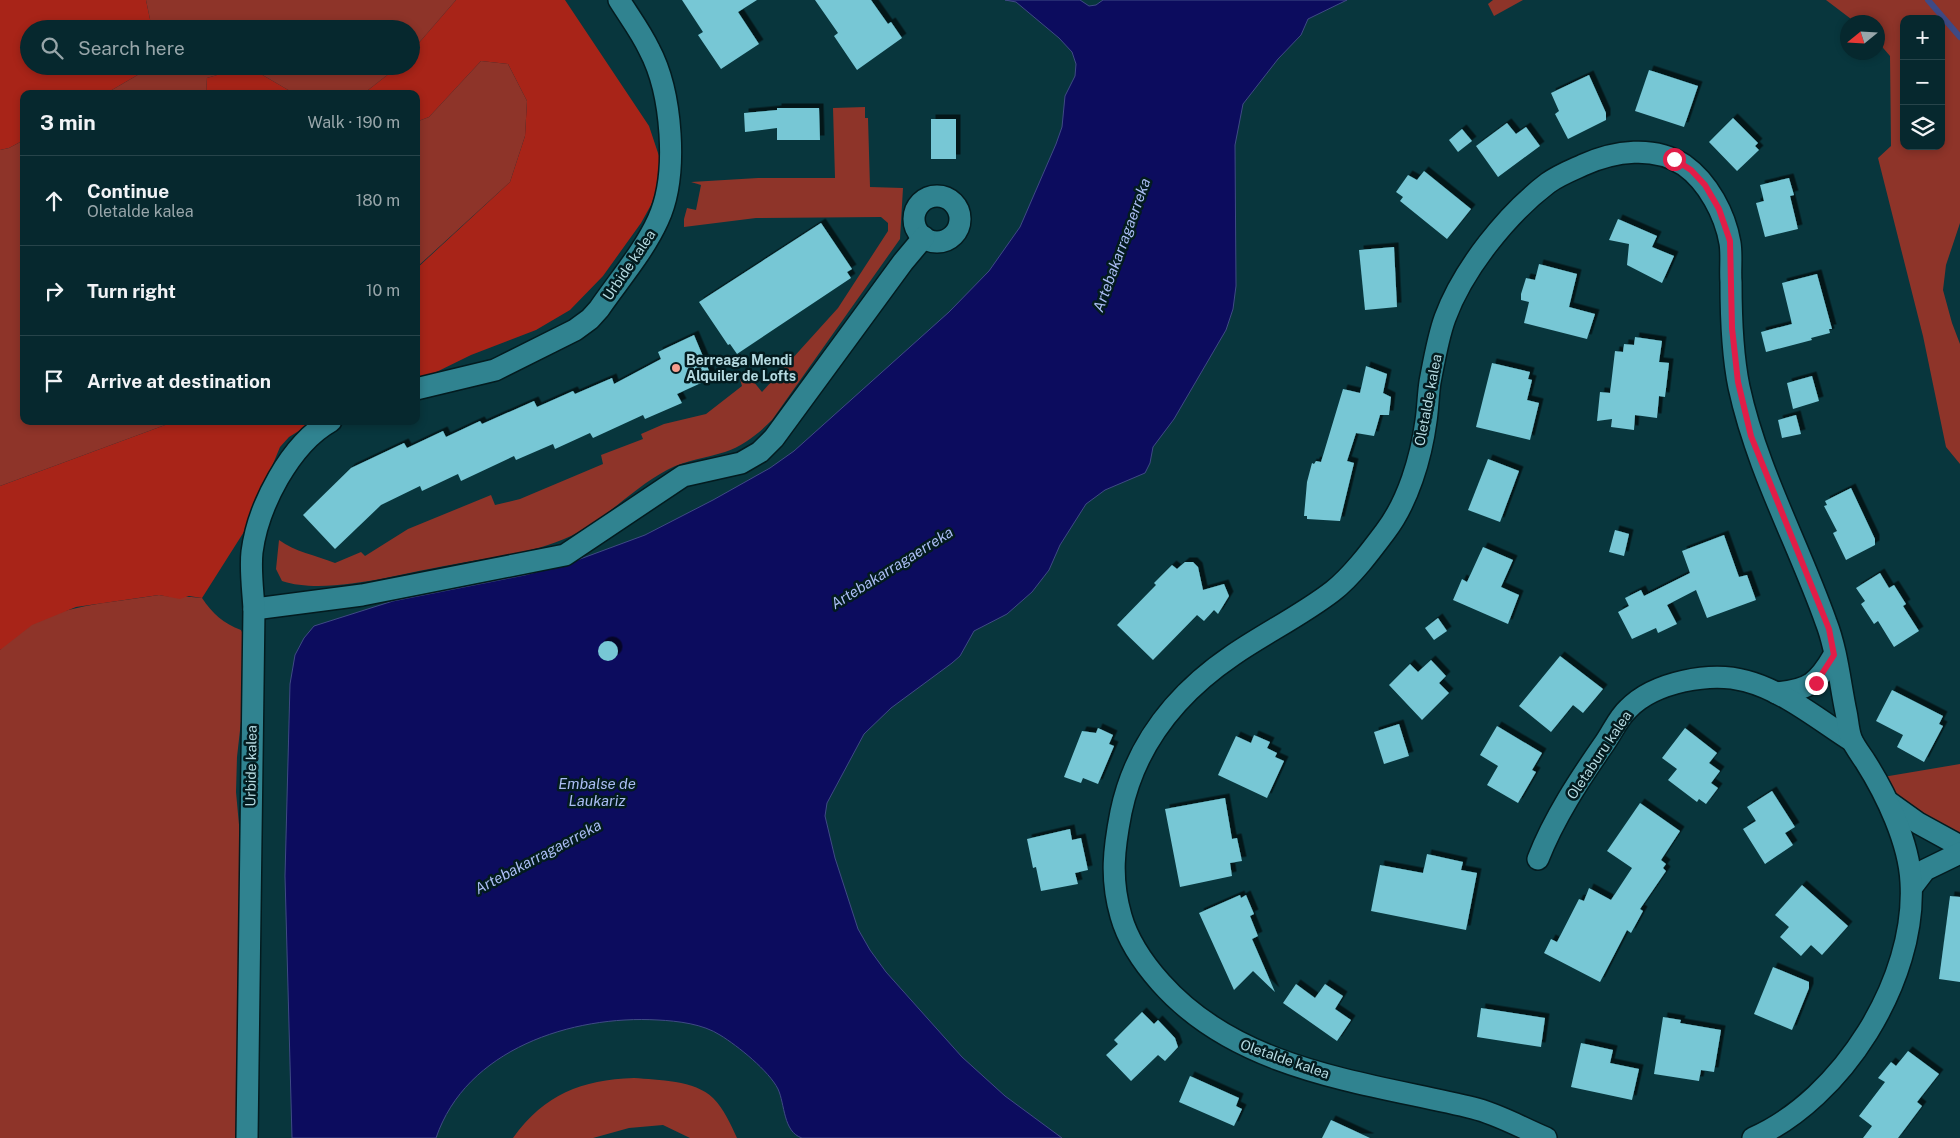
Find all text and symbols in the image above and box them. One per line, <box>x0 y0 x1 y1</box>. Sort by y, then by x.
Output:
north arrow <box>1840 15 1885 60</box>
map controls <box>1900 15 1945 150</box>
button: + <box>1900 15 1945 60</box>
search box <box>20 20 420 75</box>
icon: search <box>38 34 66 62</box>
text: Search here <box>78 37 185 59</box>
button: − <box>1900 60 1945 105</box>
button: layers <box>1900 105 1945 150</box>
text: 3 min <box>40 110 96 135</box>
text: Walk · 190 m <box>308 113 400 132</box>
route start <box>1663 148 1686 171</box>
water label: Artebakarragaerreka <box>1089 176 1154 314</box>
text: Continue <box>87 180 169 202</box>
icon: ahead <box>40 187 68 215</box>
text: 180 m <box>356 191 400 210</box>
text: Oletalde kalea <box>87 202 194 221</box>
street label: Urbide kalea <box>600 227 658 303</box>
icon: right <box>40 277 68 305</box>
text: Turn right <box>87 280 176 302</box>
text: 10 m <box>366 281 400 300</box>
place label: Berreaga Mendi Alquiler de Lofts <box>686 352 796 384</box>
street label: Oletalde kalea <box>1411 353 1445 447</box>
marker: Berreaga Mendi Alquiler de Lofts <box>670 362 682 374</box>
icon: arrive <box>40 367 68 395</box>
text: Arrive at destination <box>87 370 271 392</box>
water label: Artebakarragaerreka <box>827 523 956 612</box>
route end <box>1805 672 1828 695</box>
street label: Oletaburu kalea <box>1563 708 1635 802</box>
street label: Urbide kalea <box>242 725 260 807</box>
water label: Embalse de Laukariz <box>558 775 636 809</box>
water label: Artebakarragaerreka <box>472 816 604 897</box>
street label: Oletalde kalea <box>1238 1036 1332 1082</box>

